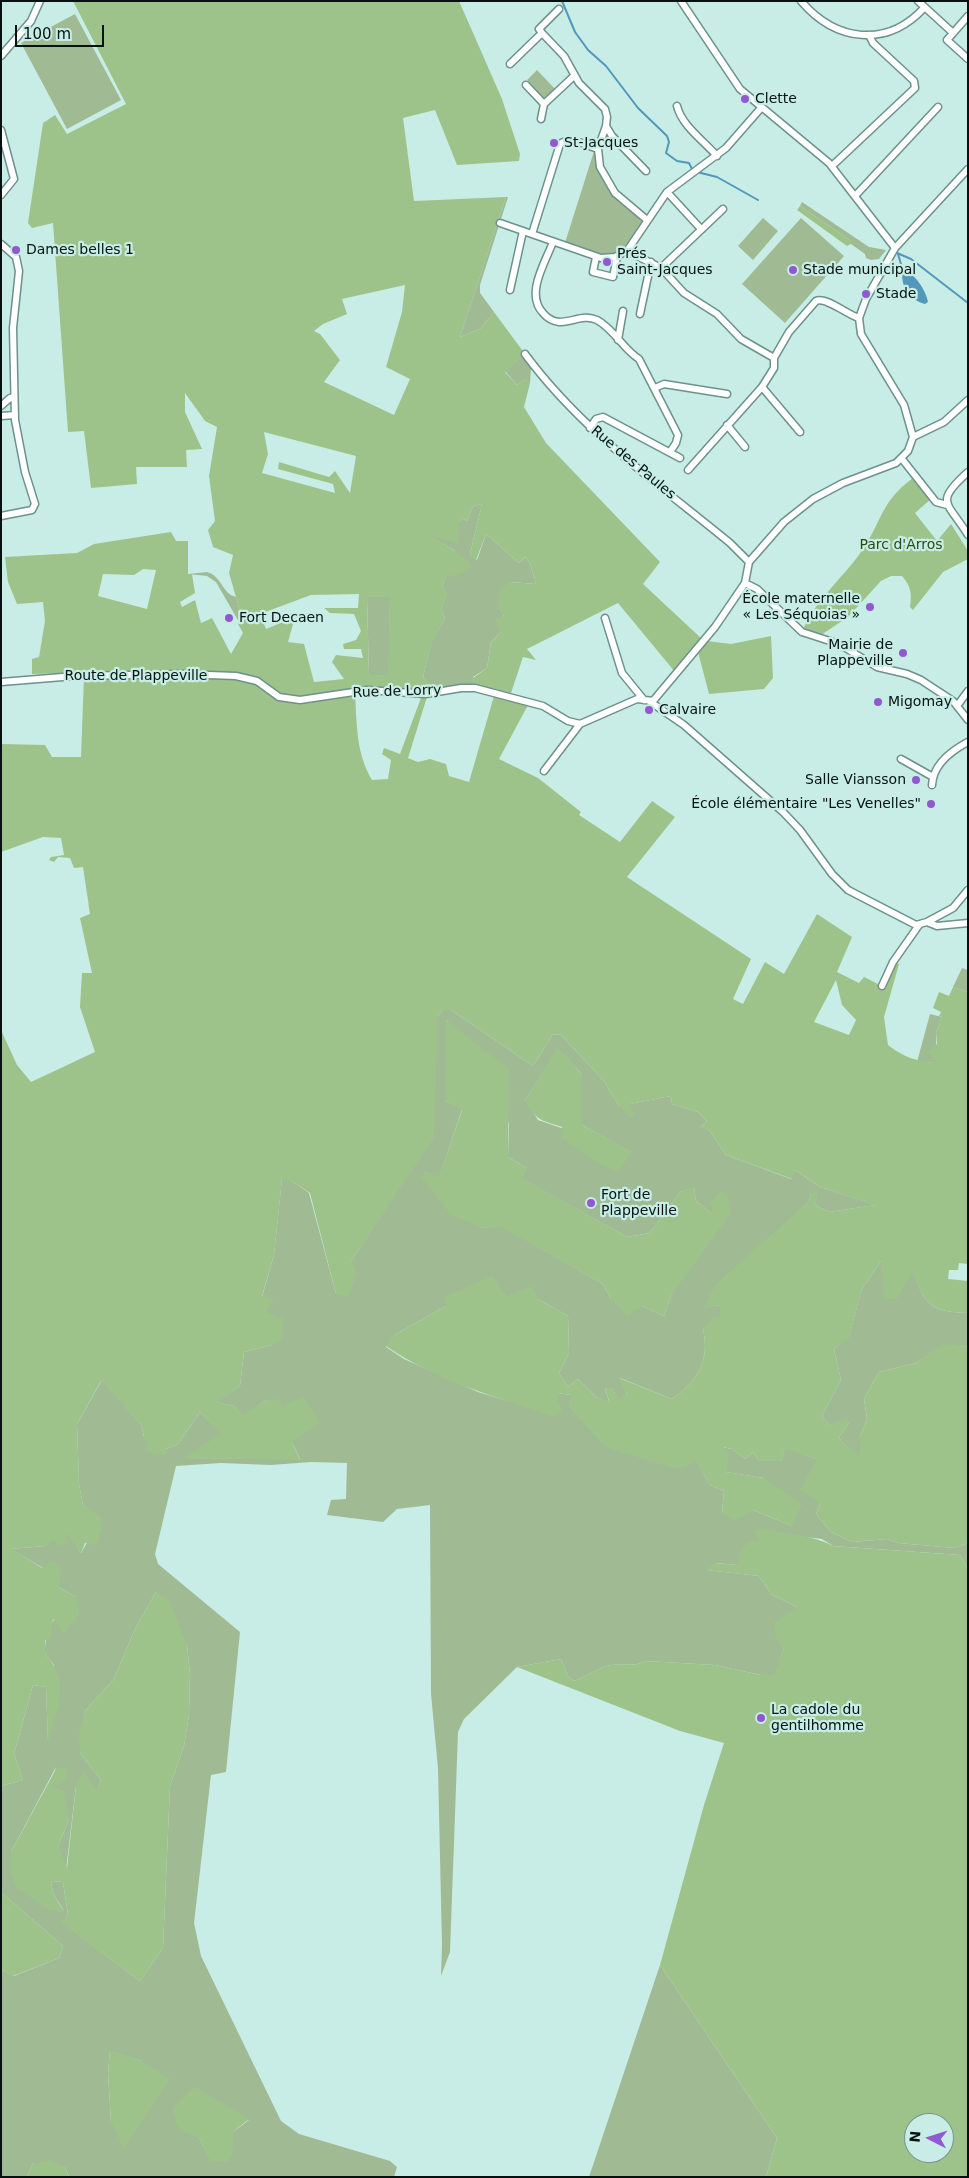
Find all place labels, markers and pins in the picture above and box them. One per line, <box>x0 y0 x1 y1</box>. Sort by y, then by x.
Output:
place label: Clette <box>755 91 797 107</box>
marker: Clette <box>739 93 751 105</box>
place label: St-Jacques <box>564 135 638 151</box>
marker: St-Jacques <box>548 137 560 149</box>
place label: Dames belles 1 <box>26 242 134 258</box>
marker: Dames belles 1 <box>10 244 22 256</box>
place label: Prés Saint-Jacques <box>617 246 713 278</box>
marker: Prés Saint-Jacques <box>601 256 613 268</box>
place label: Stade municipal <box>803 262 916 278</box>
marker: Stade municipal <box>787 264 799 276</box>
place label: Stade <box>876 286 916 302</box>
marker: Stade <box>860 288 872 300</box>
place label: École maternelle « Les Séquoias » <box>742 591 860 624</box>
marker: École maternelle « Les Séquoias » <box>864 601 876 613</box>
place label: Fort Decaen <box>239 610 324 626</box>
marker: Fort Decaen <box>223 612 235 624</box>
place label: Mairie de Plappeville <box>817 637 893 670</box>
marker: Mairie de Plappeville <box>897 647 909 659</box>
place label: Migomay <box>888 694 952 710</box>
marker: Migomay <box>872 696 884 708</box>
place label: Calvaire <box>659 702 716 718</box>
marker: Calvaire <box>643 704 655 716</box>
place label: Salle Viansson <box>805 772 906 788</box>
marker: Salle Viansson <box>910 774 922 786</box>
place label: École élémentaire "Les Venelles" <box>691 796 921 812</box>
marker: École élémentaire "Les Venelles" <box>925 798 937 810</box>
place label: Fort de Plappeville <box>601 1187 677 1220</box>
marker: Fort de Plappeville <box>585 1197 597 1209</box>
place label: La cadole du gentilhomme <box>771 1702 864 1734</box>
marker: La cadole du gentilhomme <box>755 1712 767 1724</box>

